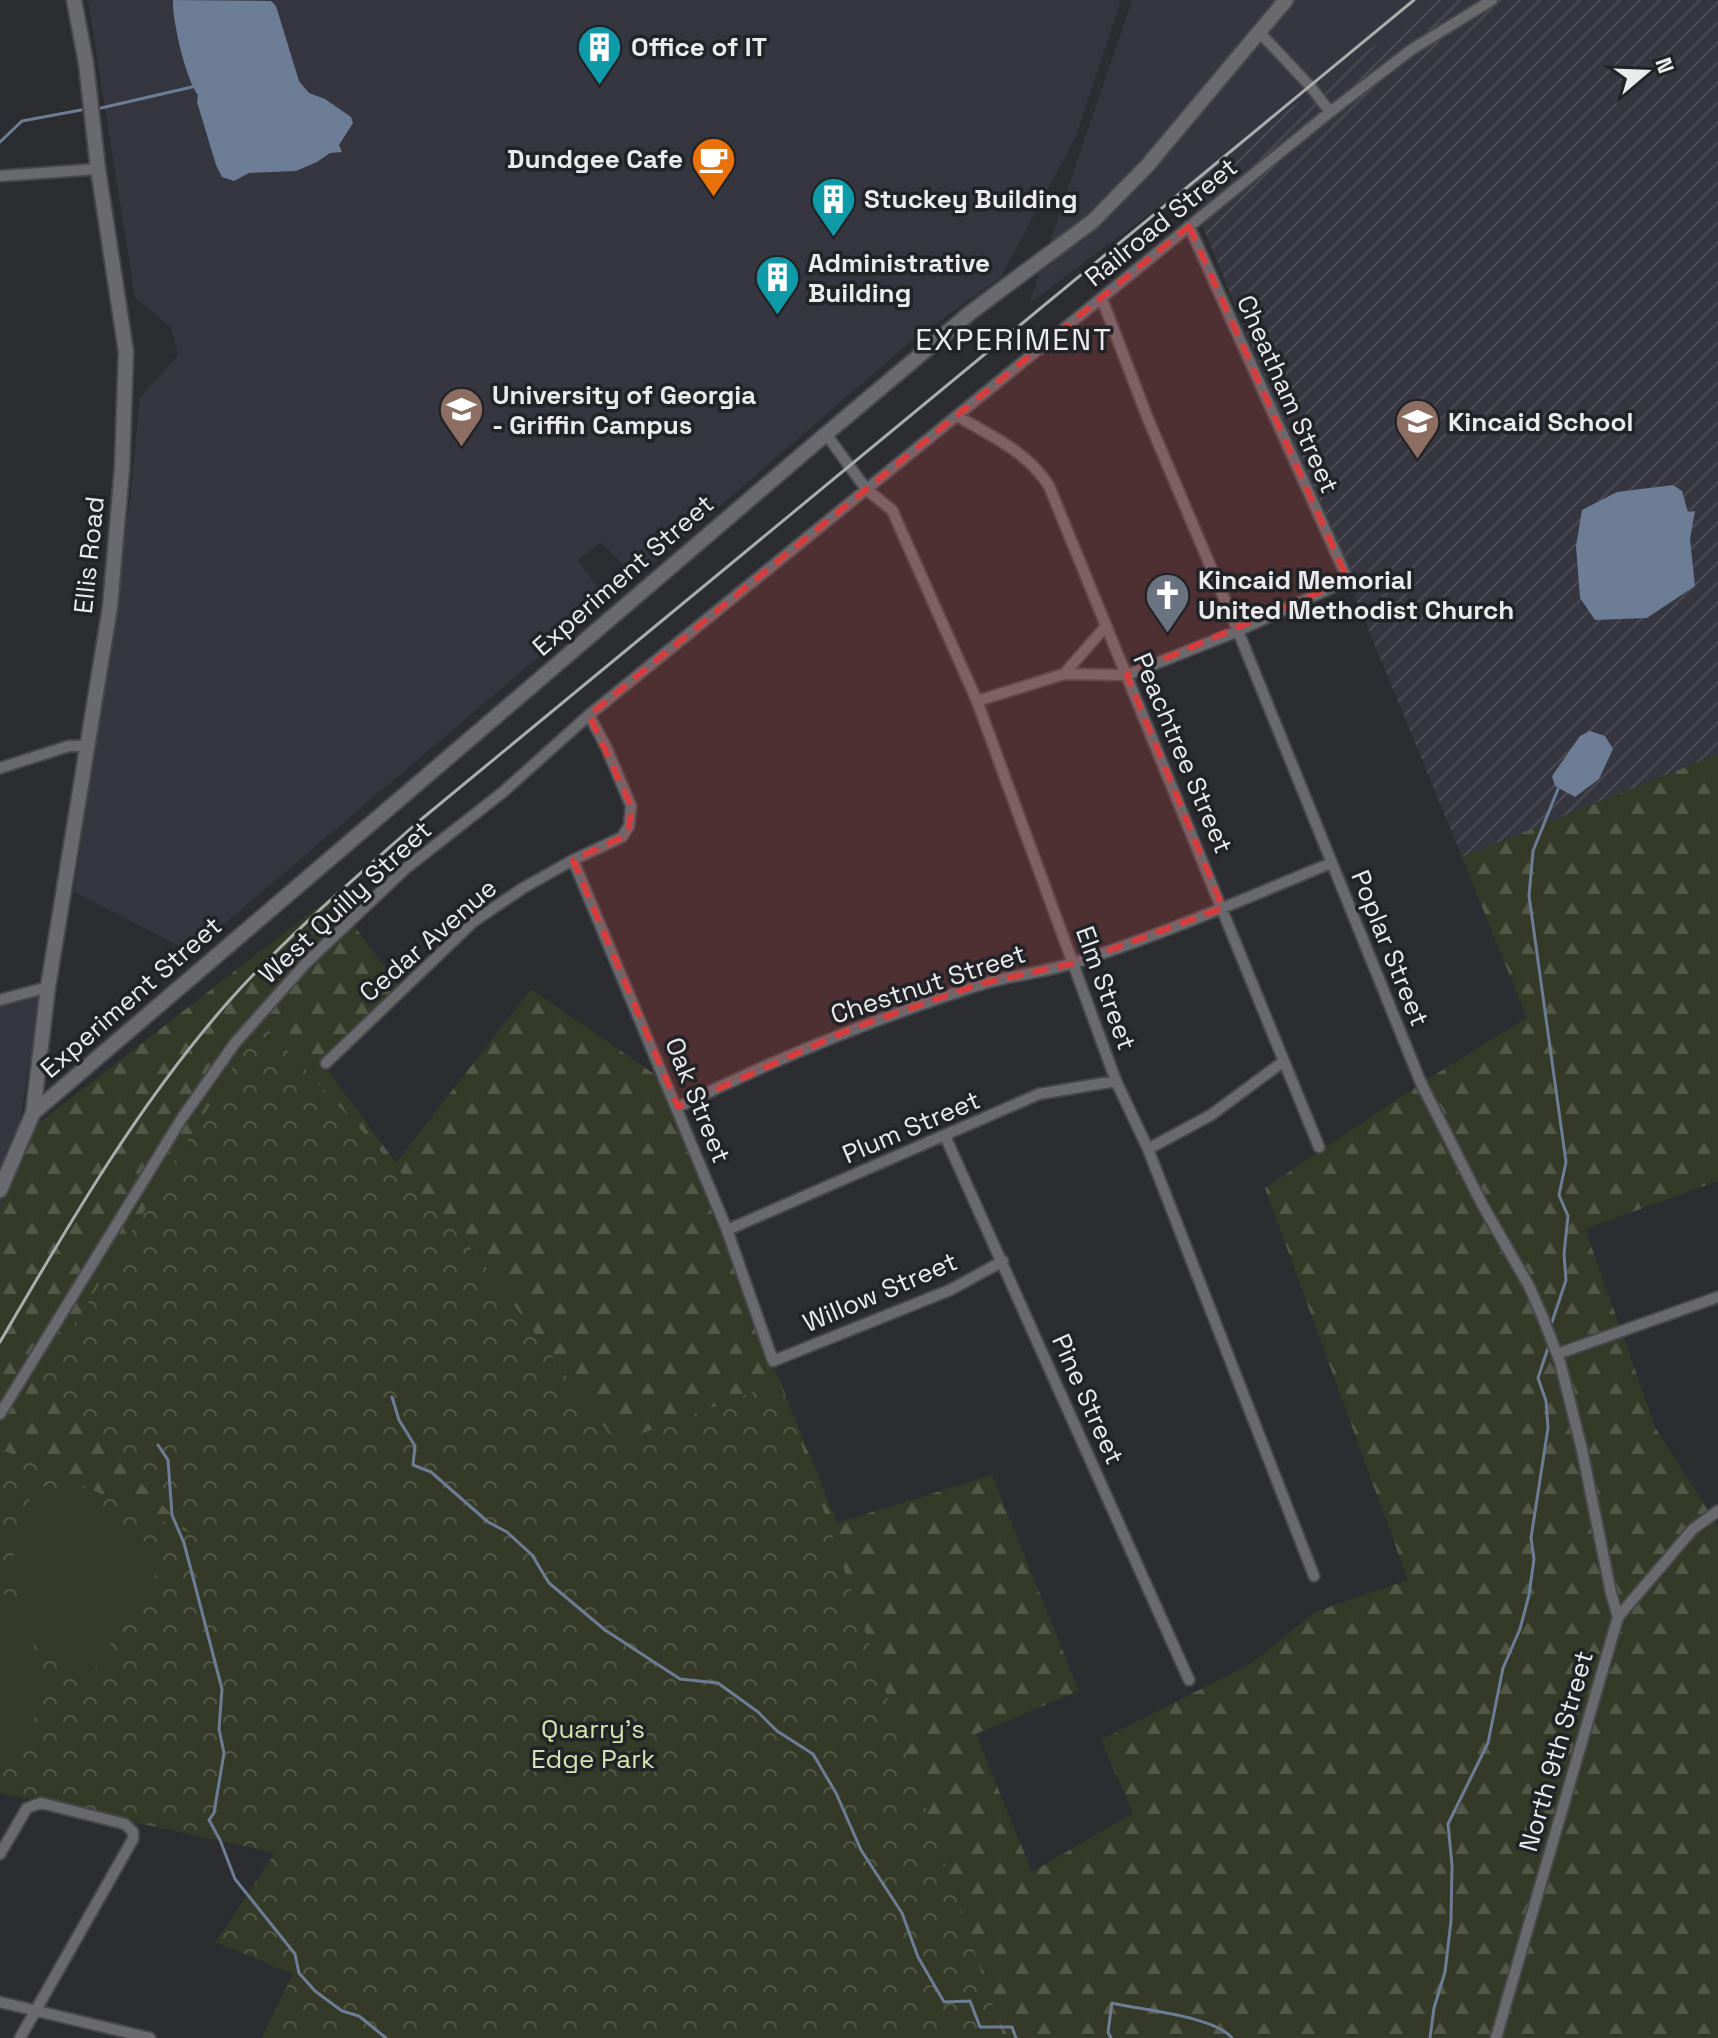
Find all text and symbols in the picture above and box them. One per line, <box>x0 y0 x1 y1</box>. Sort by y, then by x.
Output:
building icon: Office of IT <box>576 23 624 86</box>
place label: Office of IT <box>631 30 767 64</box>
north arrow <box>1606 32 1686 112</box>
text: N <box>1649 54 1681 77</box>
cafe icon: Dundgee Cafe <box>690 135 738 198</box>
place label: Dundgee Cafe <box>507 142 683 176</box>
street label: Railroad Street <box>1078 150 1244 294</box>
building icon: Stuckey Building <box>809 175 857 238</box>
place label: Stuckey Building <box>864 182 1078 216</box>
place label: Administrative Building <box>808 246 990 310</box>
building icon: Administrative Building <box>753 254 801 317</box>
street label: Cheatham Street <box>1229 290 1347 498</box>
district label: EXPERIMENT <box>915 320 1113 359</box>
place label: University of Georgia - Griffin Campus <box>492 378 756 442</box>
school or university icon: University of Georgia - Griffin Campus <box>437 386 485 449</box>
school or university icon: Kincaid School <box>1393 398 1441 461</box>
place label: Kincaid School <box>1448 405 1633 439</box>
street label: Experiment Street <box>525 487 721 663</box>
street label: Ellis Road <box>66 495 112 615</box>
place label: Kincaid Memorial United Methodist Church <box>1198 563 1514 627</box>
church icon: Kincaid Memorial United Methodist Church <box>1143 571 1191 634</box>
street label: Peachtree Street <box>1125 648 1241 858</box>
street label: West Quilly Street <box>251 813 439 991</box>
street label: Poplar Street <box>1343 865 1437 1031</box>
street label: Cedar Avenue <box>352 871 504 1009</box>
street label: Experiment Street <box>33 909 229 1085</box>
street label: Elm Street <box>1068 921 1144 1055</box>
street label: Chestnut Street <box>826 936 1030 1032</box>
street label: Oak Street <box>657 1032 739 1168</box>
street label: Plum Street <box>837 1083 985 1171</box>
street label: Willow Street <box>798 1244 962 1340</box>
street label: Pine Street <box>1044 1328 1132 1470</box>
street label: North 9th Street <box>1511 1647 1601 1855</box>
park label: Quarry's Edge Park <box>531 1712 655 1776</box>

